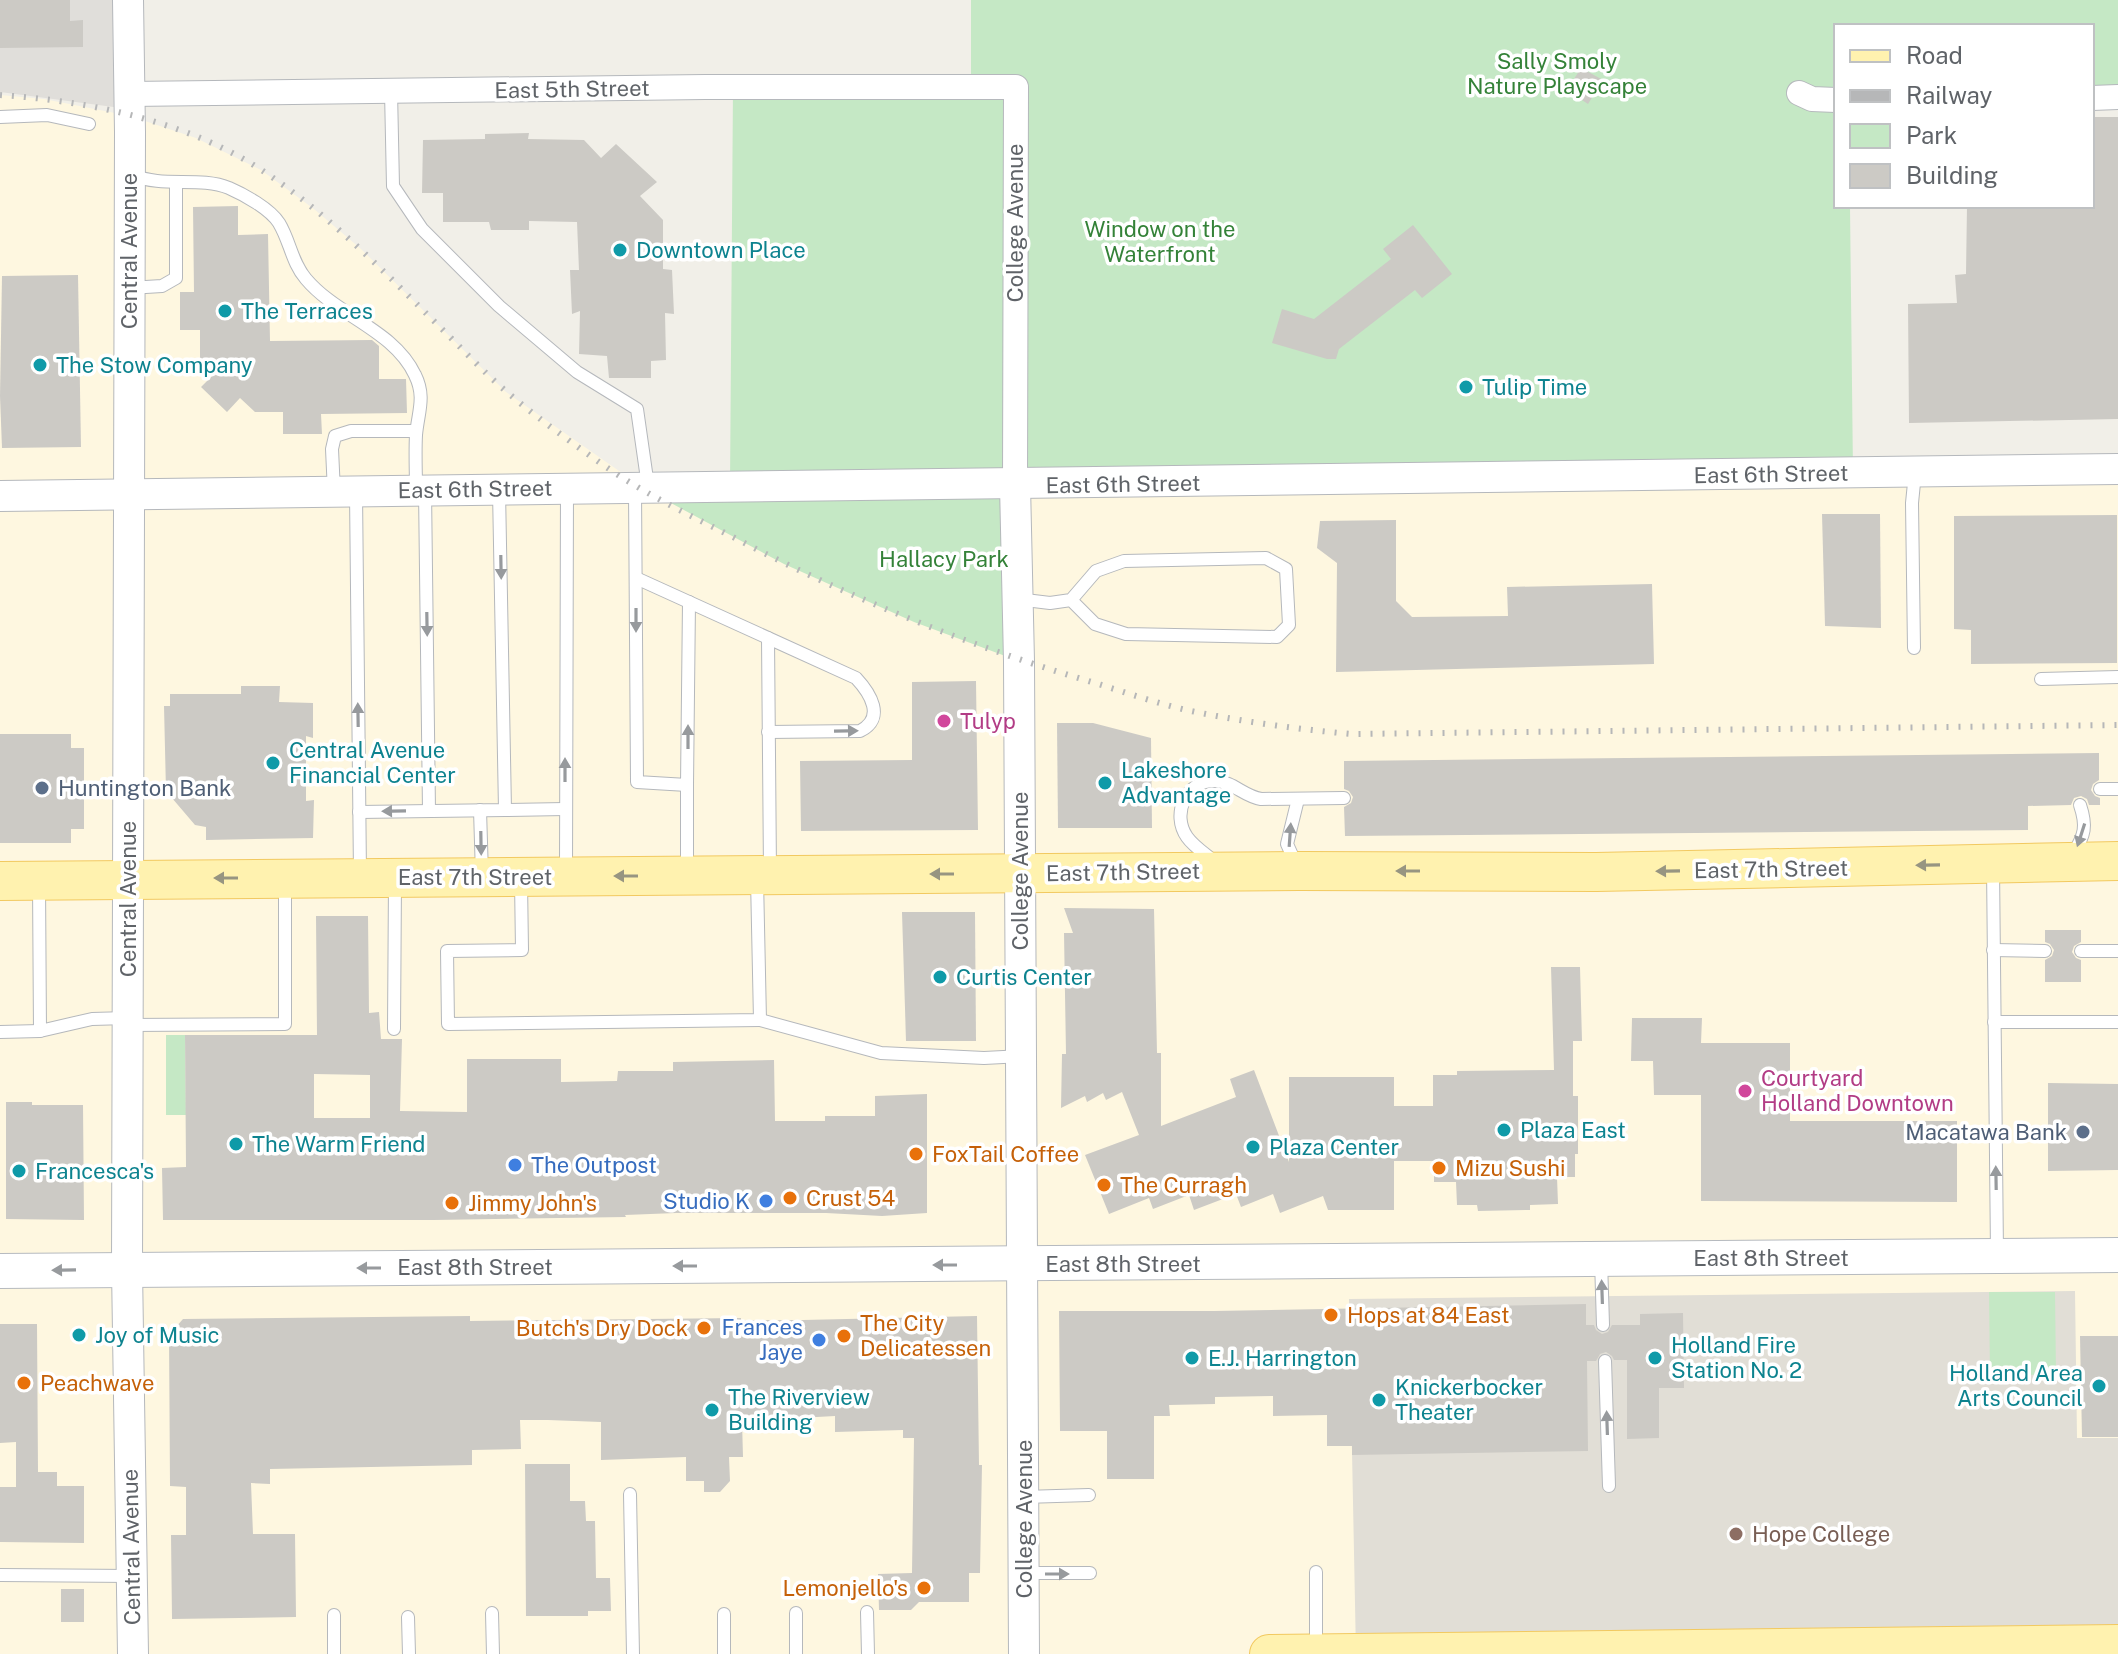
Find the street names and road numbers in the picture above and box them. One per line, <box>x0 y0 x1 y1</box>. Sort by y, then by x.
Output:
street label: East 5th Street <box>494 75 650 103</box>
street label: College Avenue <box>1002 144 1028 302</box>
street label: Central Avenue <box>116 173 142 329</box>
street label: East 6th Street <box>1693 460 1849 488</box>
street label: East 6th Street <box>1045 470 1201 498</box>
street label: East 6th Street <box>397 475 553 503</box>
street label: College Avenue <box>1007 792 1033 950</box>
street label: Central Avenue <box>115 821 141 977</box>
street label: East 7th Street <box>1694 855 1848 883</box>
street label: East 7th Street <box>1046 858 1200 886</box>
street label: East 7th Street <box>398 864 552 890</box>
street label: East 8th Street <box>1693 1245 1849 1271</box>
street label: East 8th Street <box>1045 1251 1201 1277</box>
street label: East 8th Street <box>397 1254 553 1280</box>
street label: College Avenue <box>1011 1440 1037 1598</box>
street label: Central Avenue <box>117 1469 145 1625</box>

